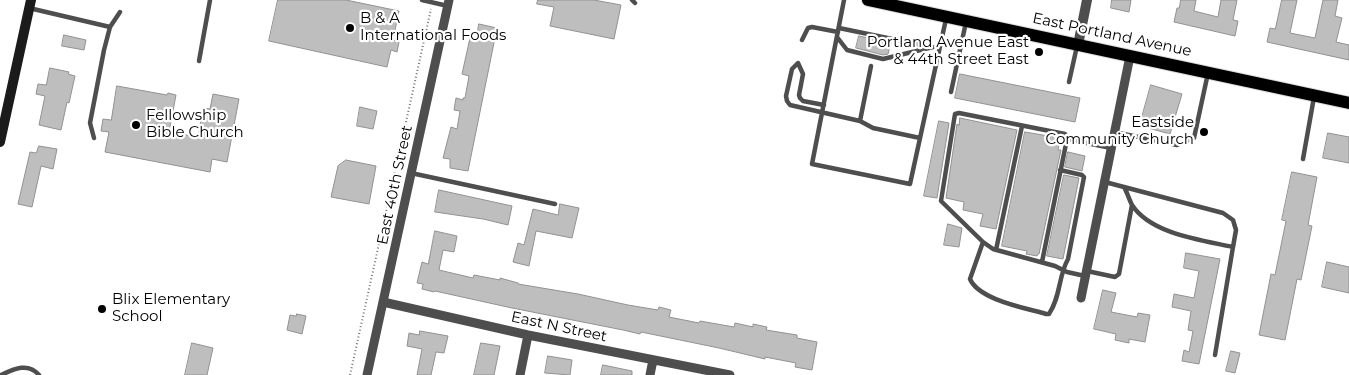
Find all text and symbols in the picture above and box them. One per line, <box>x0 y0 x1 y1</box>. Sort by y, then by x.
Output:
street label: East Portland Avenue <box>1031 9 1193 61</box>
place label: B & A International Foods <box>360 10 506 45</box>
marker: B & A International Foods <box>344 22 356 34</box>
place label: Portland Avenue East & 44th Street East <box>867 34 1029 69</box>
marker: Portland Avenue East & 44th Street East <box>1033 46 1045 58</box>
place label: Fellowship Bible Church <box>146 107 244 142</box>
place label: Eastside Community Church <box>1046 114 1194 149</box>
marker: Fellowship Bible Church <box>130 119 142 131</box>
street label: East 40th Street <box>374 124 416 246</box>
marker: Eastside Community Church <box>1198 126 1210 138</box>
place label: Blix Elementary School <box>112 291 230 326</box>
marker: Blix Elementary School <box>96 303 108 315</box>
street label: East N Street <box>509 308 609 346</box>

